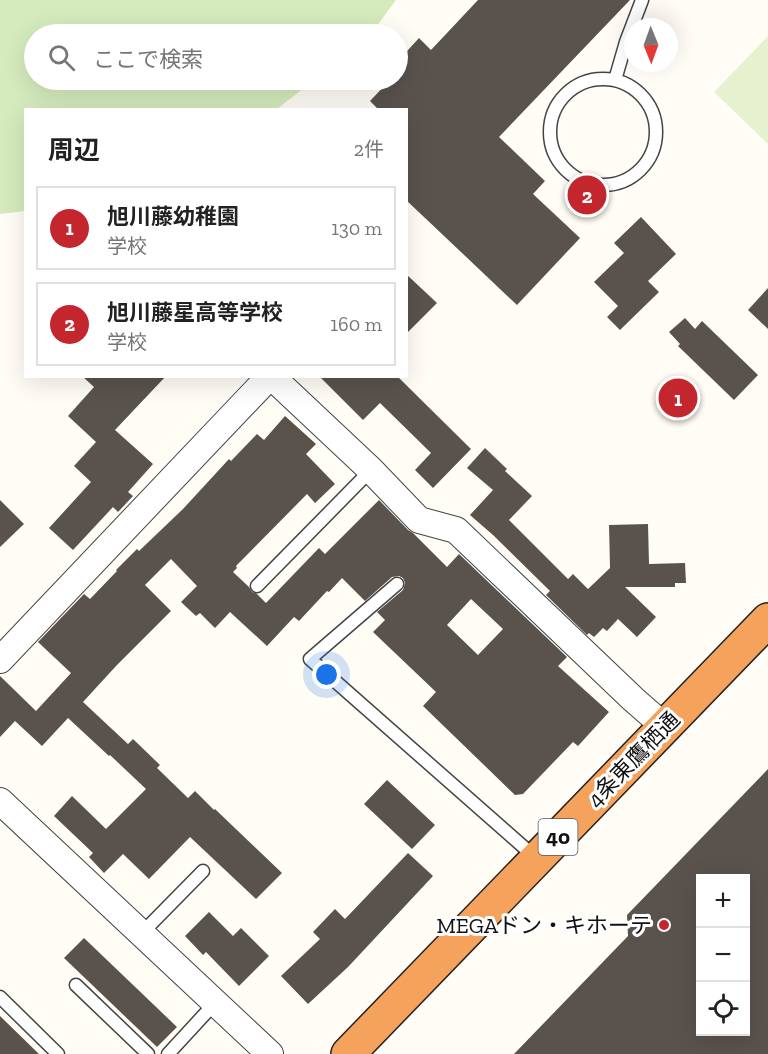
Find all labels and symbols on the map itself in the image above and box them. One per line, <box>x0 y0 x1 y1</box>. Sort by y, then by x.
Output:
north arrow <box>624 18 678 72</box>
pin: 2 <box>568 172 606 218</box>
pin: 1 <box>658 376 698 420</box>
your location <box>312 660 341 689</box>
street label: 4条東鷹栖通 <box>581 706 685 813</box>
road number: 40 <box>538 819 578 855</box>
place label: MEGAドン・キホーテ <box>436 912 652 939</box>
marker: MEGAドン・キホーテ <box>657 918 671 932</box>

